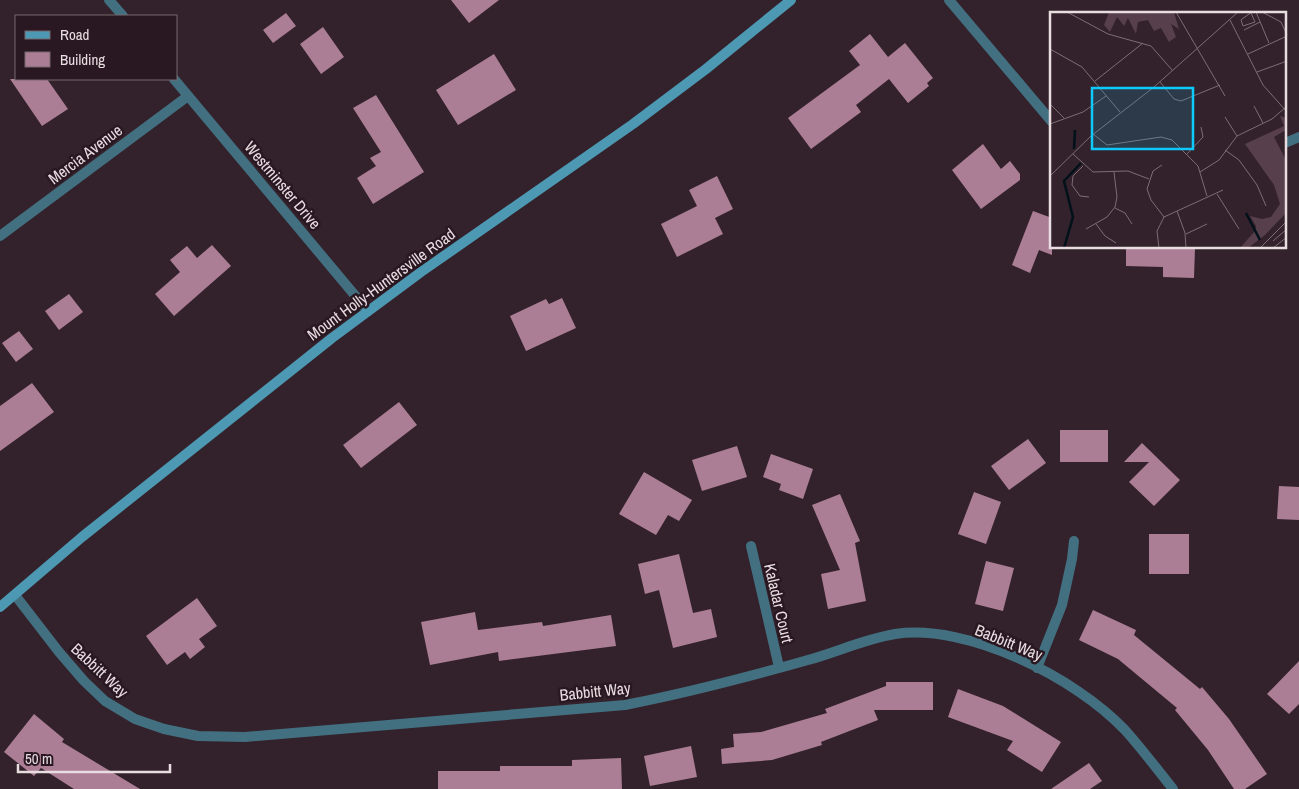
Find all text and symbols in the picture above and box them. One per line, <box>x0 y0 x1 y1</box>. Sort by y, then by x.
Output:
inset map <box>1050 12 1286 249</box>
legend <box>15 15 178 80</box>
text: Road <box>60 24 89 45</box>
text: Building <box>60 49 105 70</box>
street label: Mercia Avenue <box>44 119 126 189</box>
street label: Westminster Drive <box>240 136 326 234</box>
street label: Mount Holly-Huntersville Road <box>303 223 459 345</box>
street label: Kaladar Court <box>759 561 799 645</box>
street label: Babbitt Way <box>972 619 1046 666</box>
street label: Babbitt Way <box>67 638 134 703</box>
street label: Babbitt Way <box>559 676 632 706</box>
scale bar <box>18 742 170 774</box>
text: 50 m <box>25 748 52 769</box>

